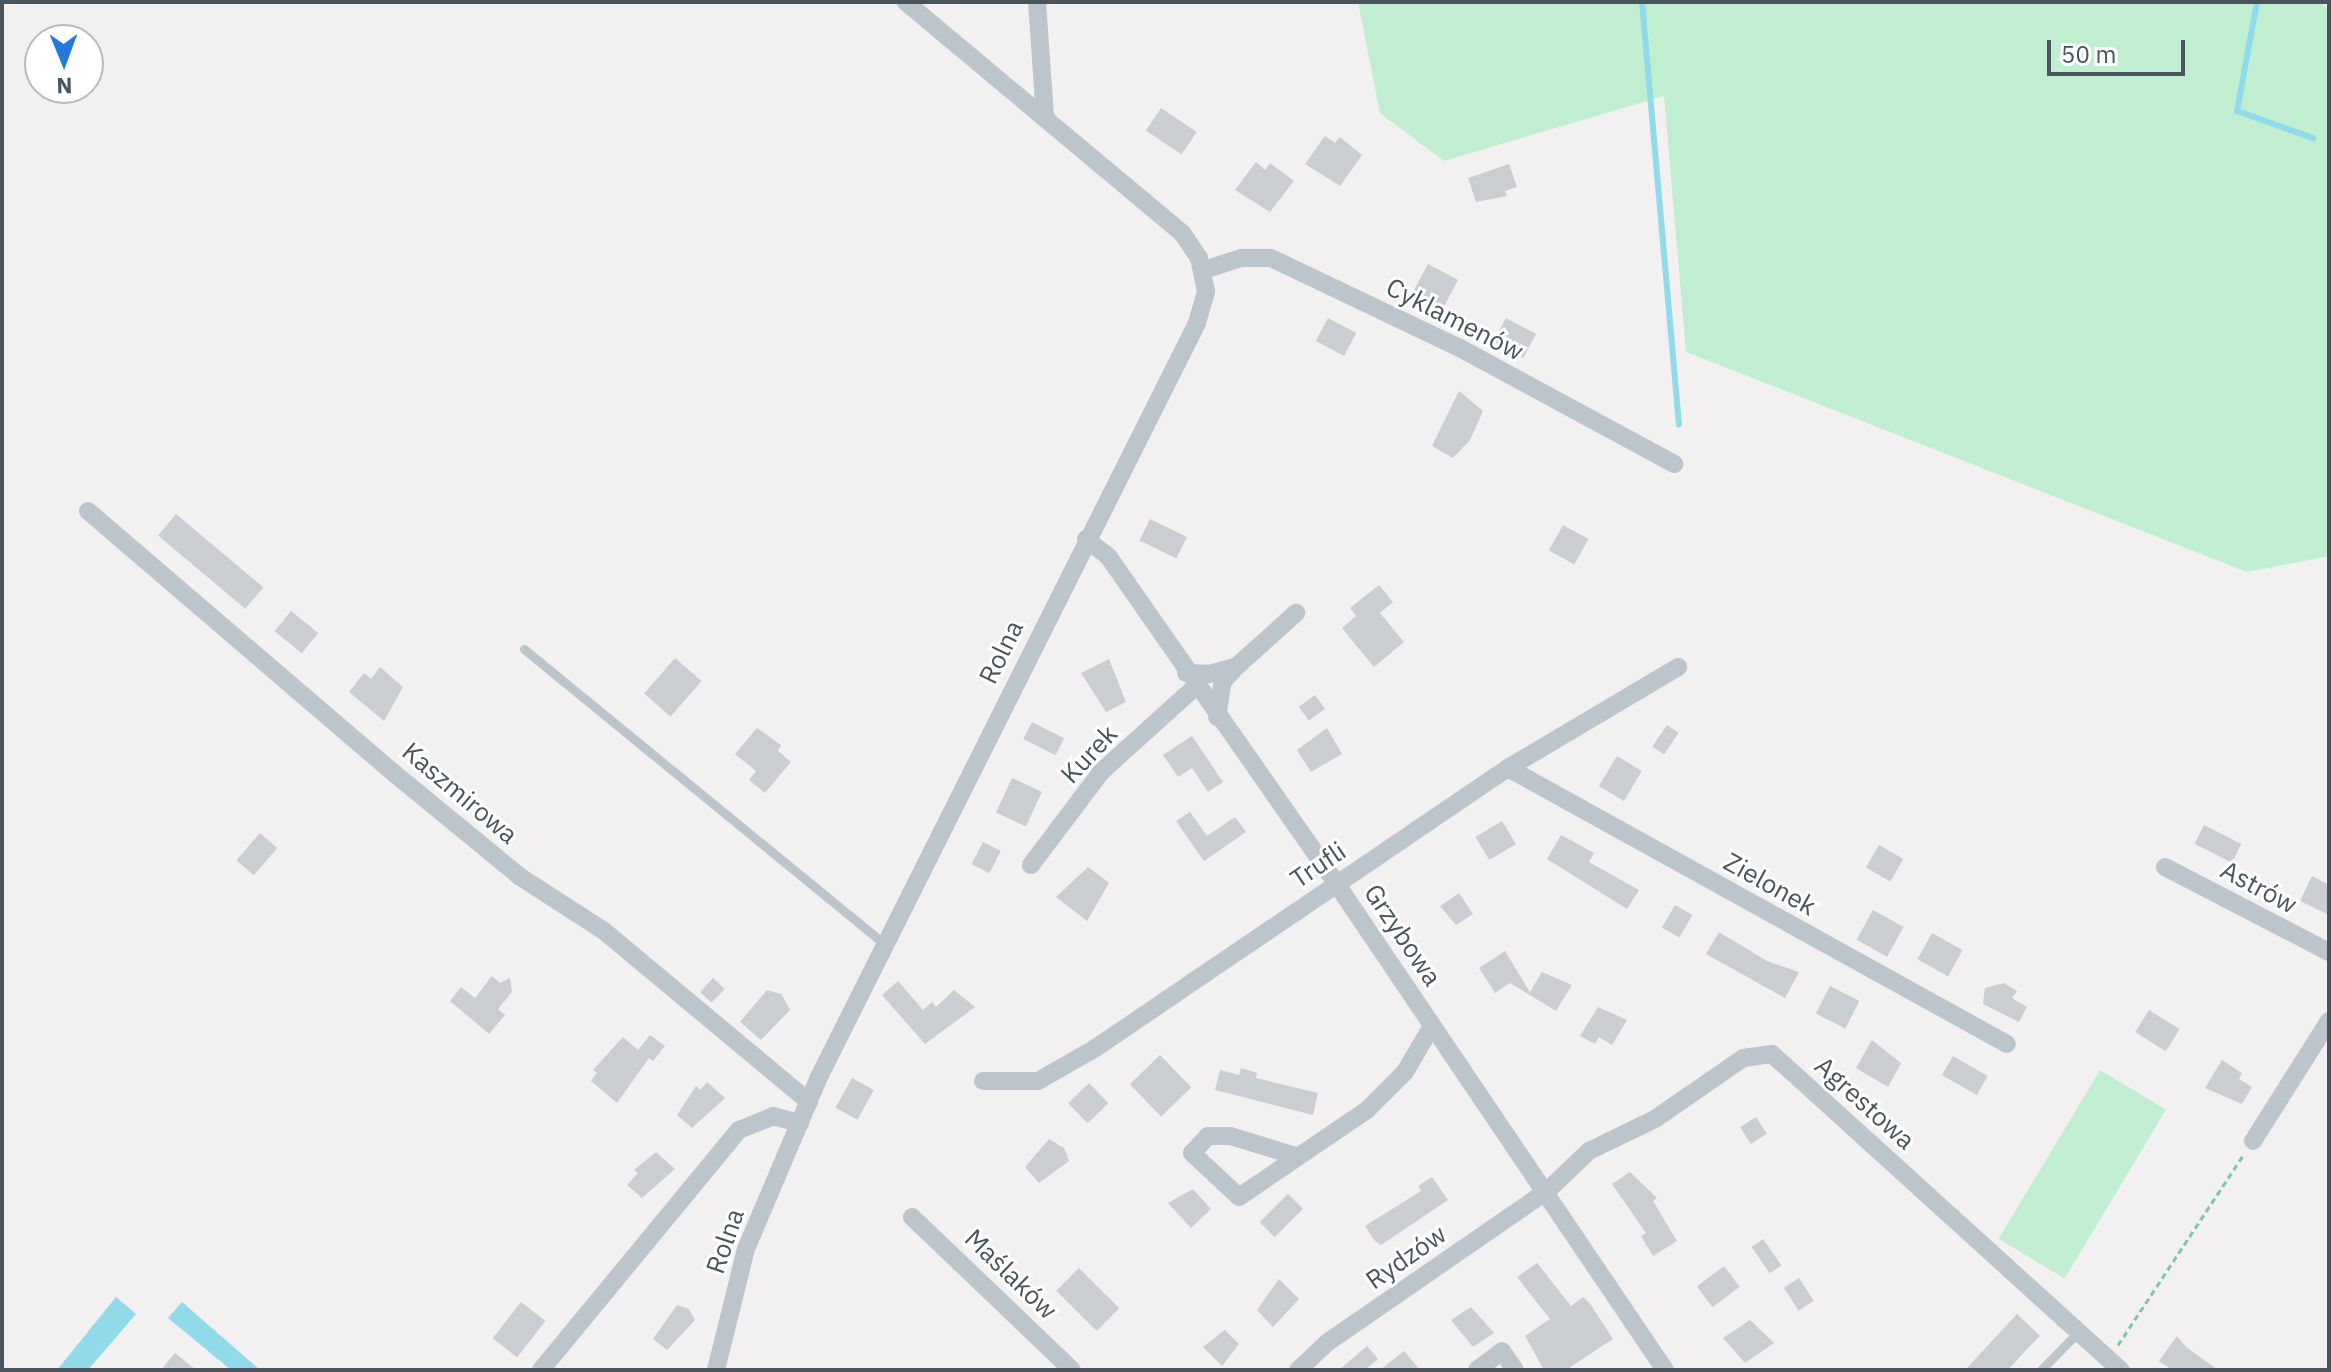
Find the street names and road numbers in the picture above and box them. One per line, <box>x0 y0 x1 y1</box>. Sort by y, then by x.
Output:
street label: Cyklamenów <box>1381 271 1529 367</box>
street label: Rolna <box>972 615 1030 689</box>
street label: Kurek <box>1054 718 1124 790</box>
street label: Kaszmirowa <box>396 736 524 850</box>
street label: Trufli <box>1284 835 1352 895</box>
street label: Zielonek <box>1719 846 1821 922</box>
street label: Astrów <box>2215 854 2303 920</box>
street label: Grzybowa <box>1358 878 1448 992</box>
street label: Agrestowa <box>1809 1050 1921 1156</box>
street label: Rolna <box>699 1204 751 1278</box>
street label: Rydzów <box>1360 1218 1452 1296</box>
street label: Maślaków <box>958 1222 1064 1326</box>

